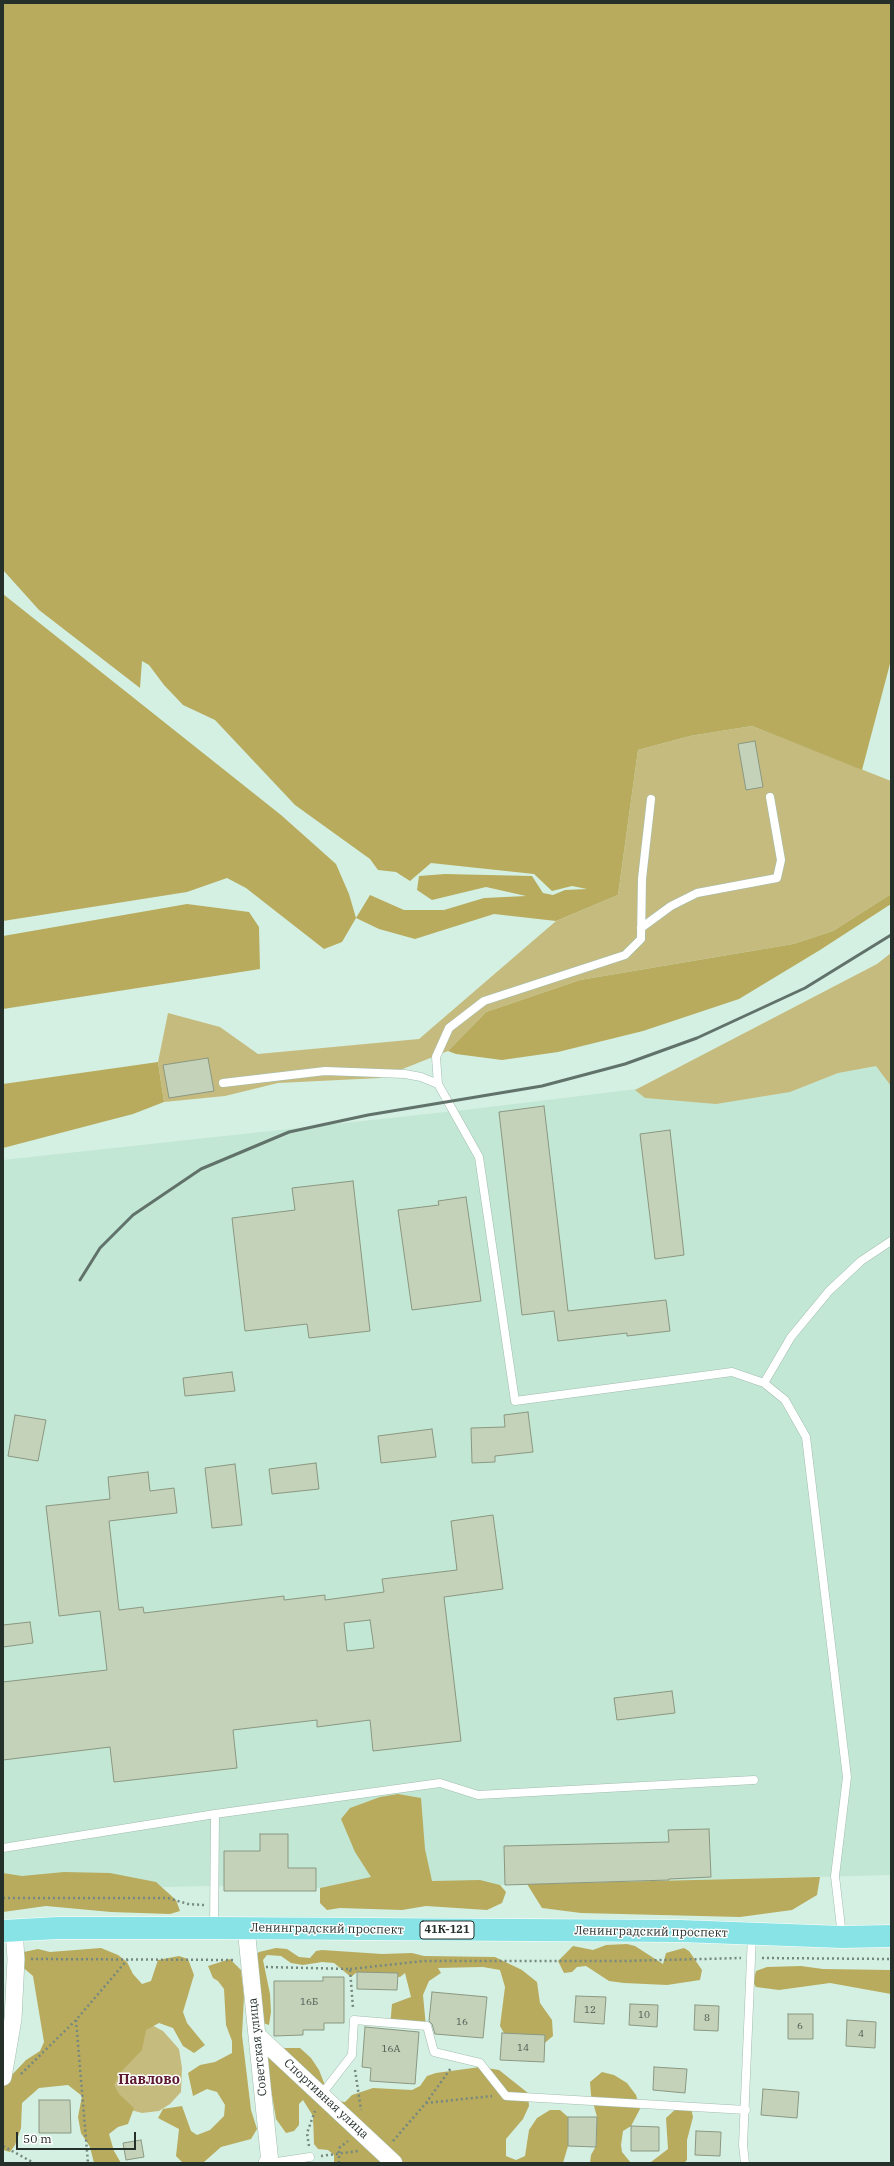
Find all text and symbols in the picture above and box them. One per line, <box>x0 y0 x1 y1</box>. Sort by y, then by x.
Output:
street label: Ленинградский проспект <box>250 1920 404 1938</box>
road number: 41К-121 <box>420 1921 474 1939</box>
street label: Ленинградский проспект <box>574 1923 728 1941</box>
house number: 16Б <box>300 1996 318 2008</box>
street label: Советская улица <box>246 1997 270 2097</box>
house number: 12 <box>584 2004 596 2016</box>
house number: 10 <box>638 2009 650 2021</box>
house number: 8 <box>704 2012 710 2024</box>
house number: 16 <box>456 2016 468 2028</box>
house number: 6 <box>797 2020 803 2032</box>
house number: 4 <box>858 2028 864 2040</box>
house number: 14 <box>517 2042 529 2054</box>
house number: 16А <box>382 2043 400 2055</box>
street label: Спортивная улица <box>281 2056 371 2142</box>
district label: Павлово <box>118 2072 180 2088</box>
scale bar <box>18 2124 138 2150</box>
text: 50 m <box>23 2131 52 2146</box>

